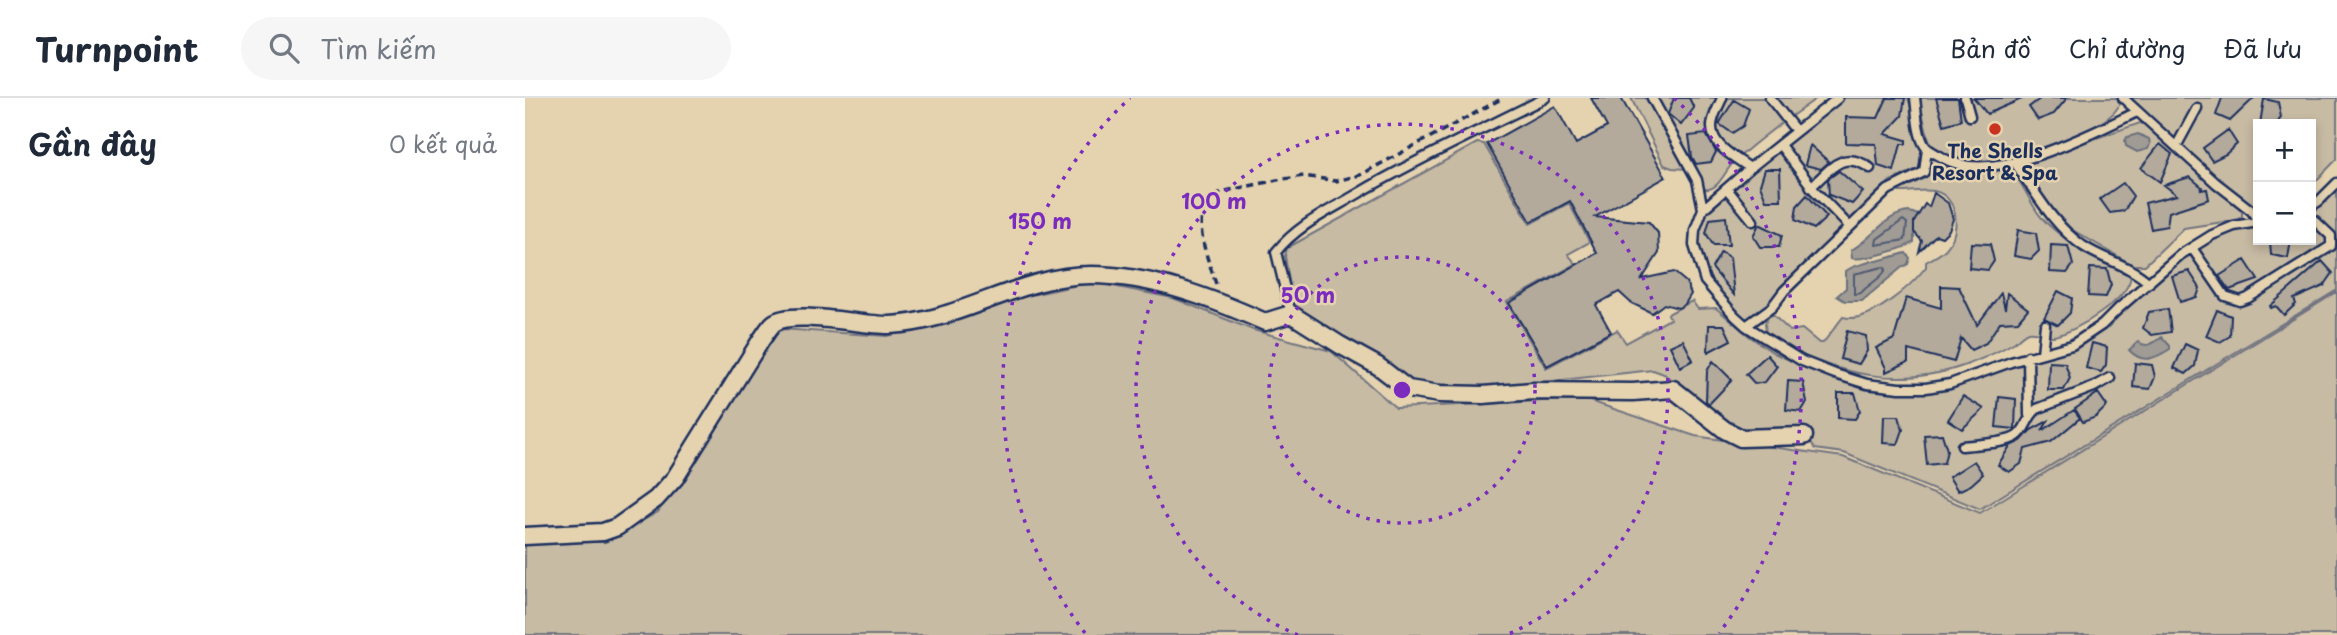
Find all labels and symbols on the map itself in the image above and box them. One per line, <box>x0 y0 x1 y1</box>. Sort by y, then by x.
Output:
marker: The Shells Resort & Spa <box>1987 121 2003 137</box>
place label: The Shells Resort & Spa <box>1932 136 2058 186</box>
text: 100 m <box>1181 184 1247 216</box>
text: 150 m <box>1008 204 1072 236</box>
text: 50 m <box>1281 278 1335 310</box>
centre of rings <box>1390 378 1414 402</box>

